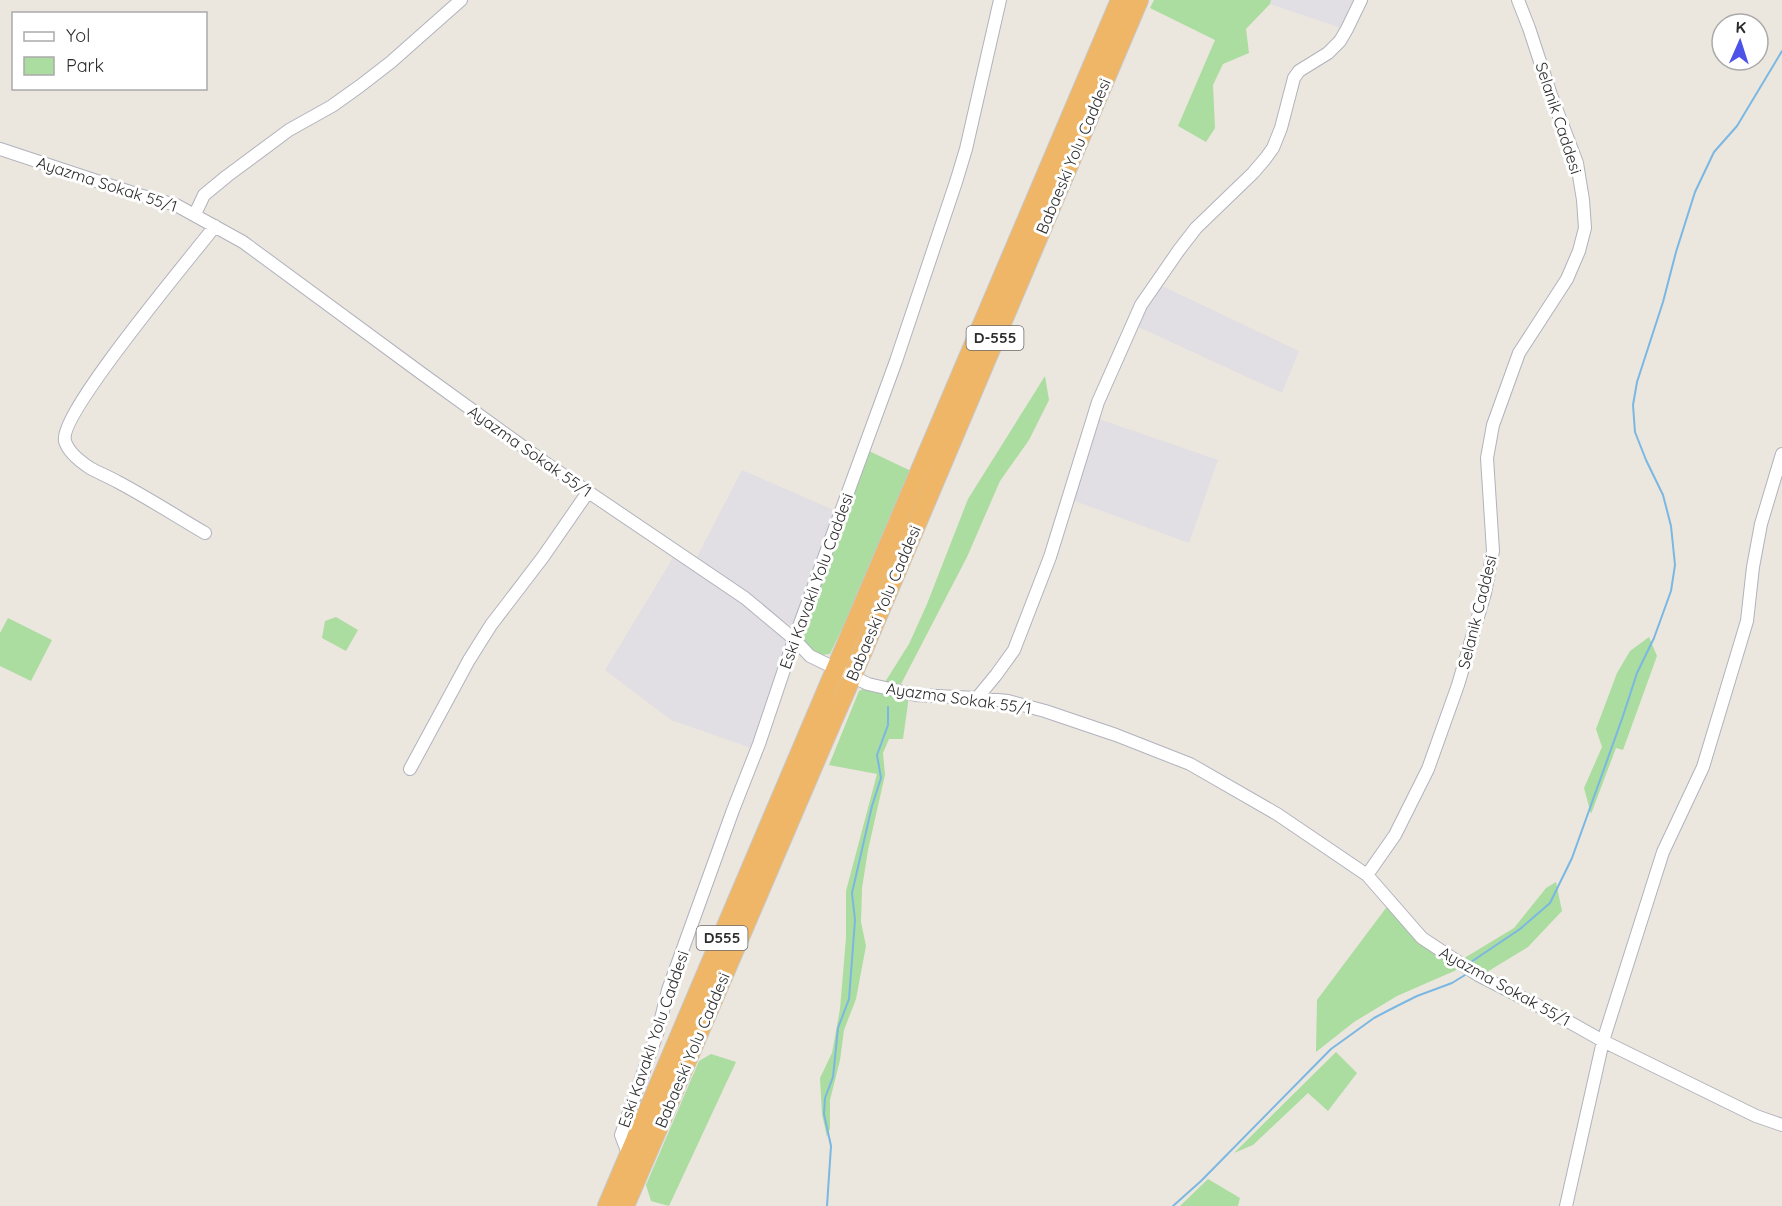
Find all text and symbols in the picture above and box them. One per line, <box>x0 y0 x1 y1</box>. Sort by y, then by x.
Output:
legend <box>12 12 207 90</box>
north arrow <box>1710 12 1770 72</box>
text: K <box>1735 17 1747 37</box>
text: Yol <box>66 24 90 47</box>
text: Park <box>66 54 104 77</box>
street label: Selanik Caddesi <box>1531 60 1587 176</box>
street label: Babaeski Yolu Caddesi <box>1031 75 1115 237</box>
street label: Ayazma Sokak 55/1 <box>34 152 180 216</box>
road number: D-555 <box>966 326 1024 350</box>
street label: Ayazma Sokak 55/1 <box>464 401 596 501</box>
street label: Eski Kavaklı Yolu Caddesi <box>775 490 857 672</box>
street label: Babaeski Yolu Caddesi <box>841 522 925 684</box>
street label: Selanik Caddesi <box>1453 553 1501 671</box>
street label: Ayazma Sokak 55/1 <box>885 678 1033 718</box>
road number: D555 <box>696 926 748 950</box>
street label: Ayazma Sokak 55/1 <box>1436 942 1574 1030</box>
street label: Eski Kavaklı Yolu Caddesi <box>613 948 693 1130</box>
street label: Babaeski Yolu Caddesi <box>650 969 734 1131</box>

